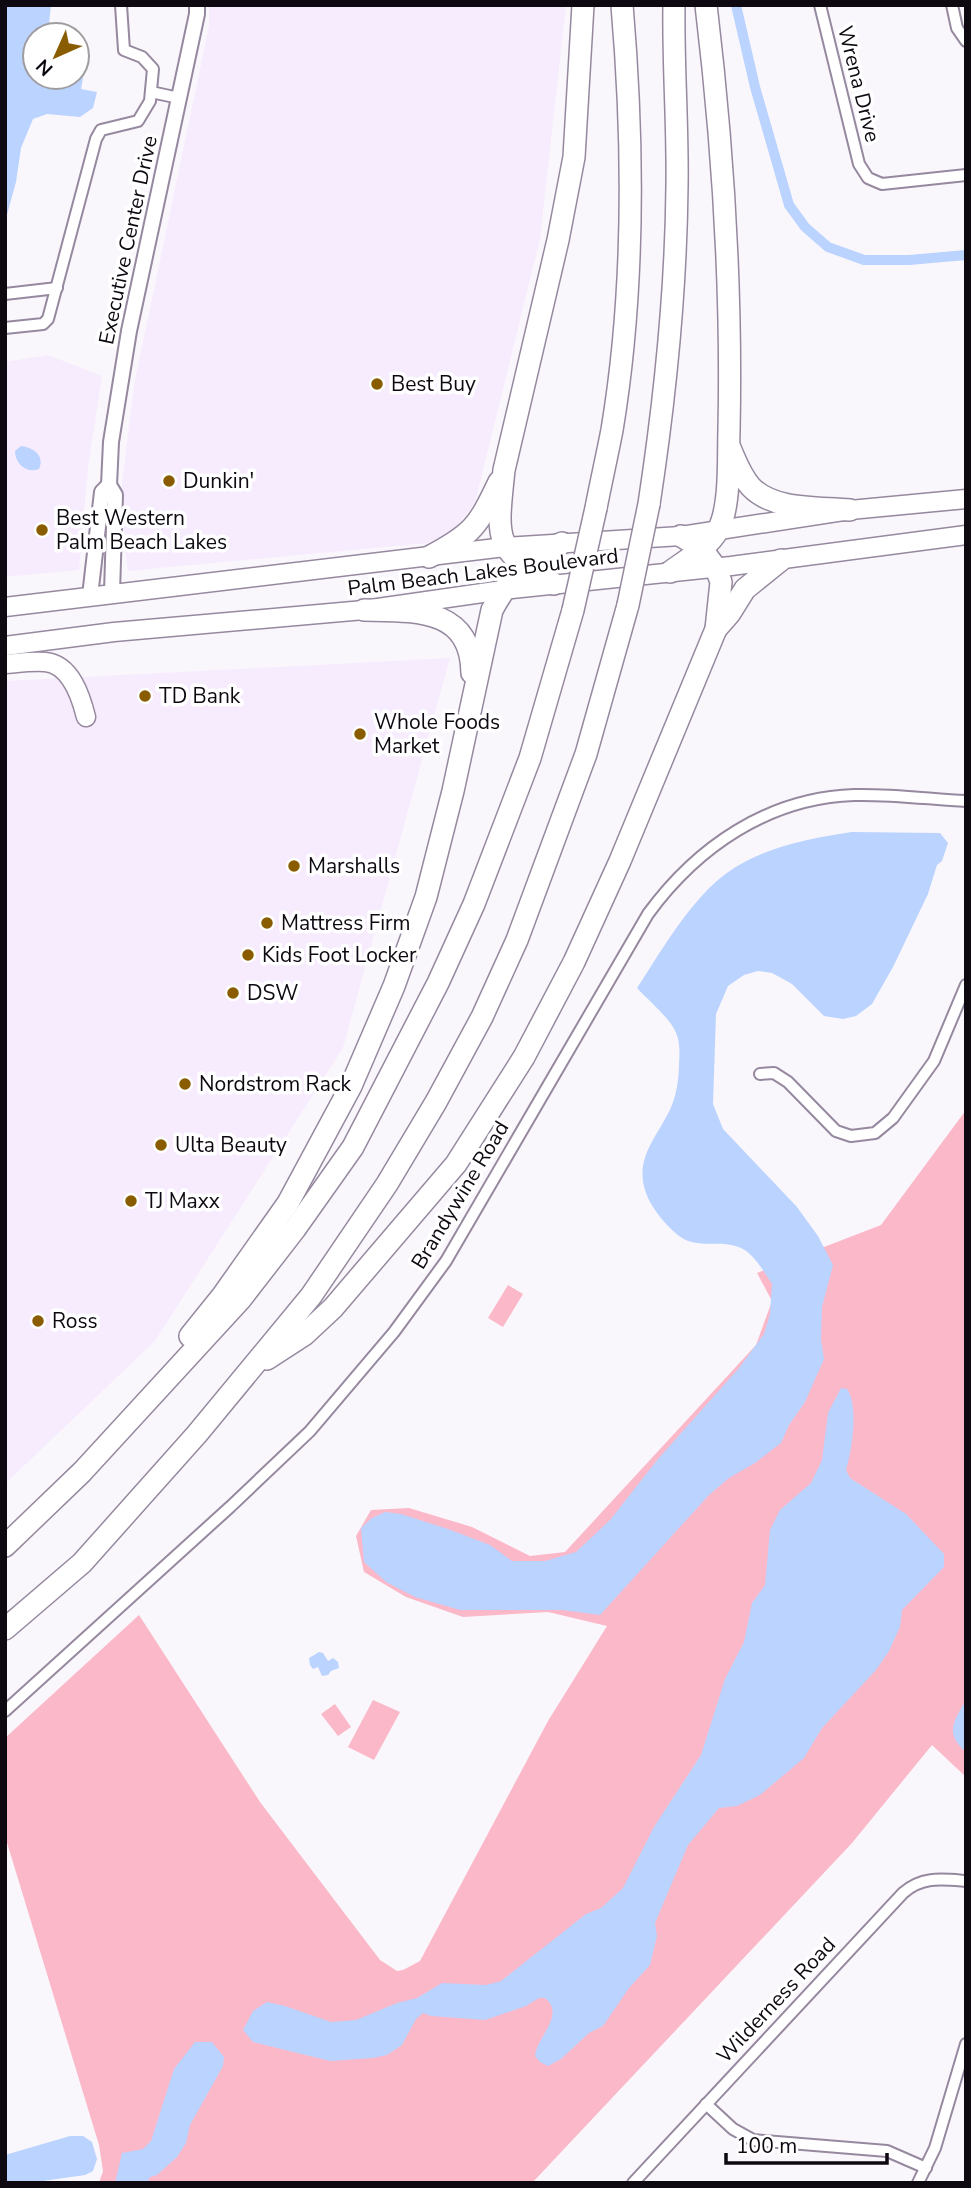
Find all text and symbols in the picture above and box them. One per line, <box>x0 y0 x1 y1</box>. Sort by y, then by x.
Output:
north arrow <box>21 21 91 91</box>
street label: Wrena Drive <box>831 23 887 145</box>
text: N <box>30 53 59 82</box>
street label: Executive Center Drive <box>92 133 164 347</box>
place label: Best Buy <box>391 370 476 398</box>
marker: Best Buy <box>369 376 385 392</box>
place label: Dunkin' <box>183 467 254 495</box>
marker: Dunkin' <box>161 473 177 489</box>
place label: Best Western Palm Beach Lakes <box>56 504 227 556</box>
marker: Best Western Palm Beach Lakes <box>34 522 50 538</box>
street label: Palm Beach Lakes Boulevard <box>346 541 620 603</box>
place label: TD Bank <box>159 682 241 710</box>
marker: TD Bank <box>137 688 153 704</box>
place label: Whole Foods Market <box>374 708 500 760</box>
marker: Whole Foods Market <box>352 726 368 742</box>
place label: Marshalls <box>308 852 400 880</box>
marker: Marshalls <box>286 858 302 874</box>
place label: Mattress Firm <box>281 909 411 937</box>
marker: Mattress Firm <box>259 915 275 931</box>
place label: Kids Foot Locker <box>262 941 417 969</box>
marker: Kids Foot Locker <box>240 947 256 963</box>
place label: DSW <box>247 979 298 1007</box>
marker: DSW <box>225 985 241 1001</box>
place label: Nordstrom Rack <box>199 1070 351 1098</box>
marker: Nordstrom Rack <box>177 1076 193 1092</box>
street label: Brandywine Road <box>405 1116 515 1274</box>
place label: Ulta Beauty <box>175 1131 287 1159</box>
marker: Ulta Beauty <box>153 1137 169 1153</box>
place label: TJ Maxx <box>145 1187 220 1215</box>
marker: TJ Maxx <box>123 1193 139 1209</box>
place label: Ross <box>52 1307 98 1335</box>
marker: Ross <box>30 1313 46 1329</box>
street label: Wilderness Road <box>710 1931 842 2069</box>
scale bar <box>726 2122 887 2166</box>
text: 100 m <box>736 2132 797 2160</box>

